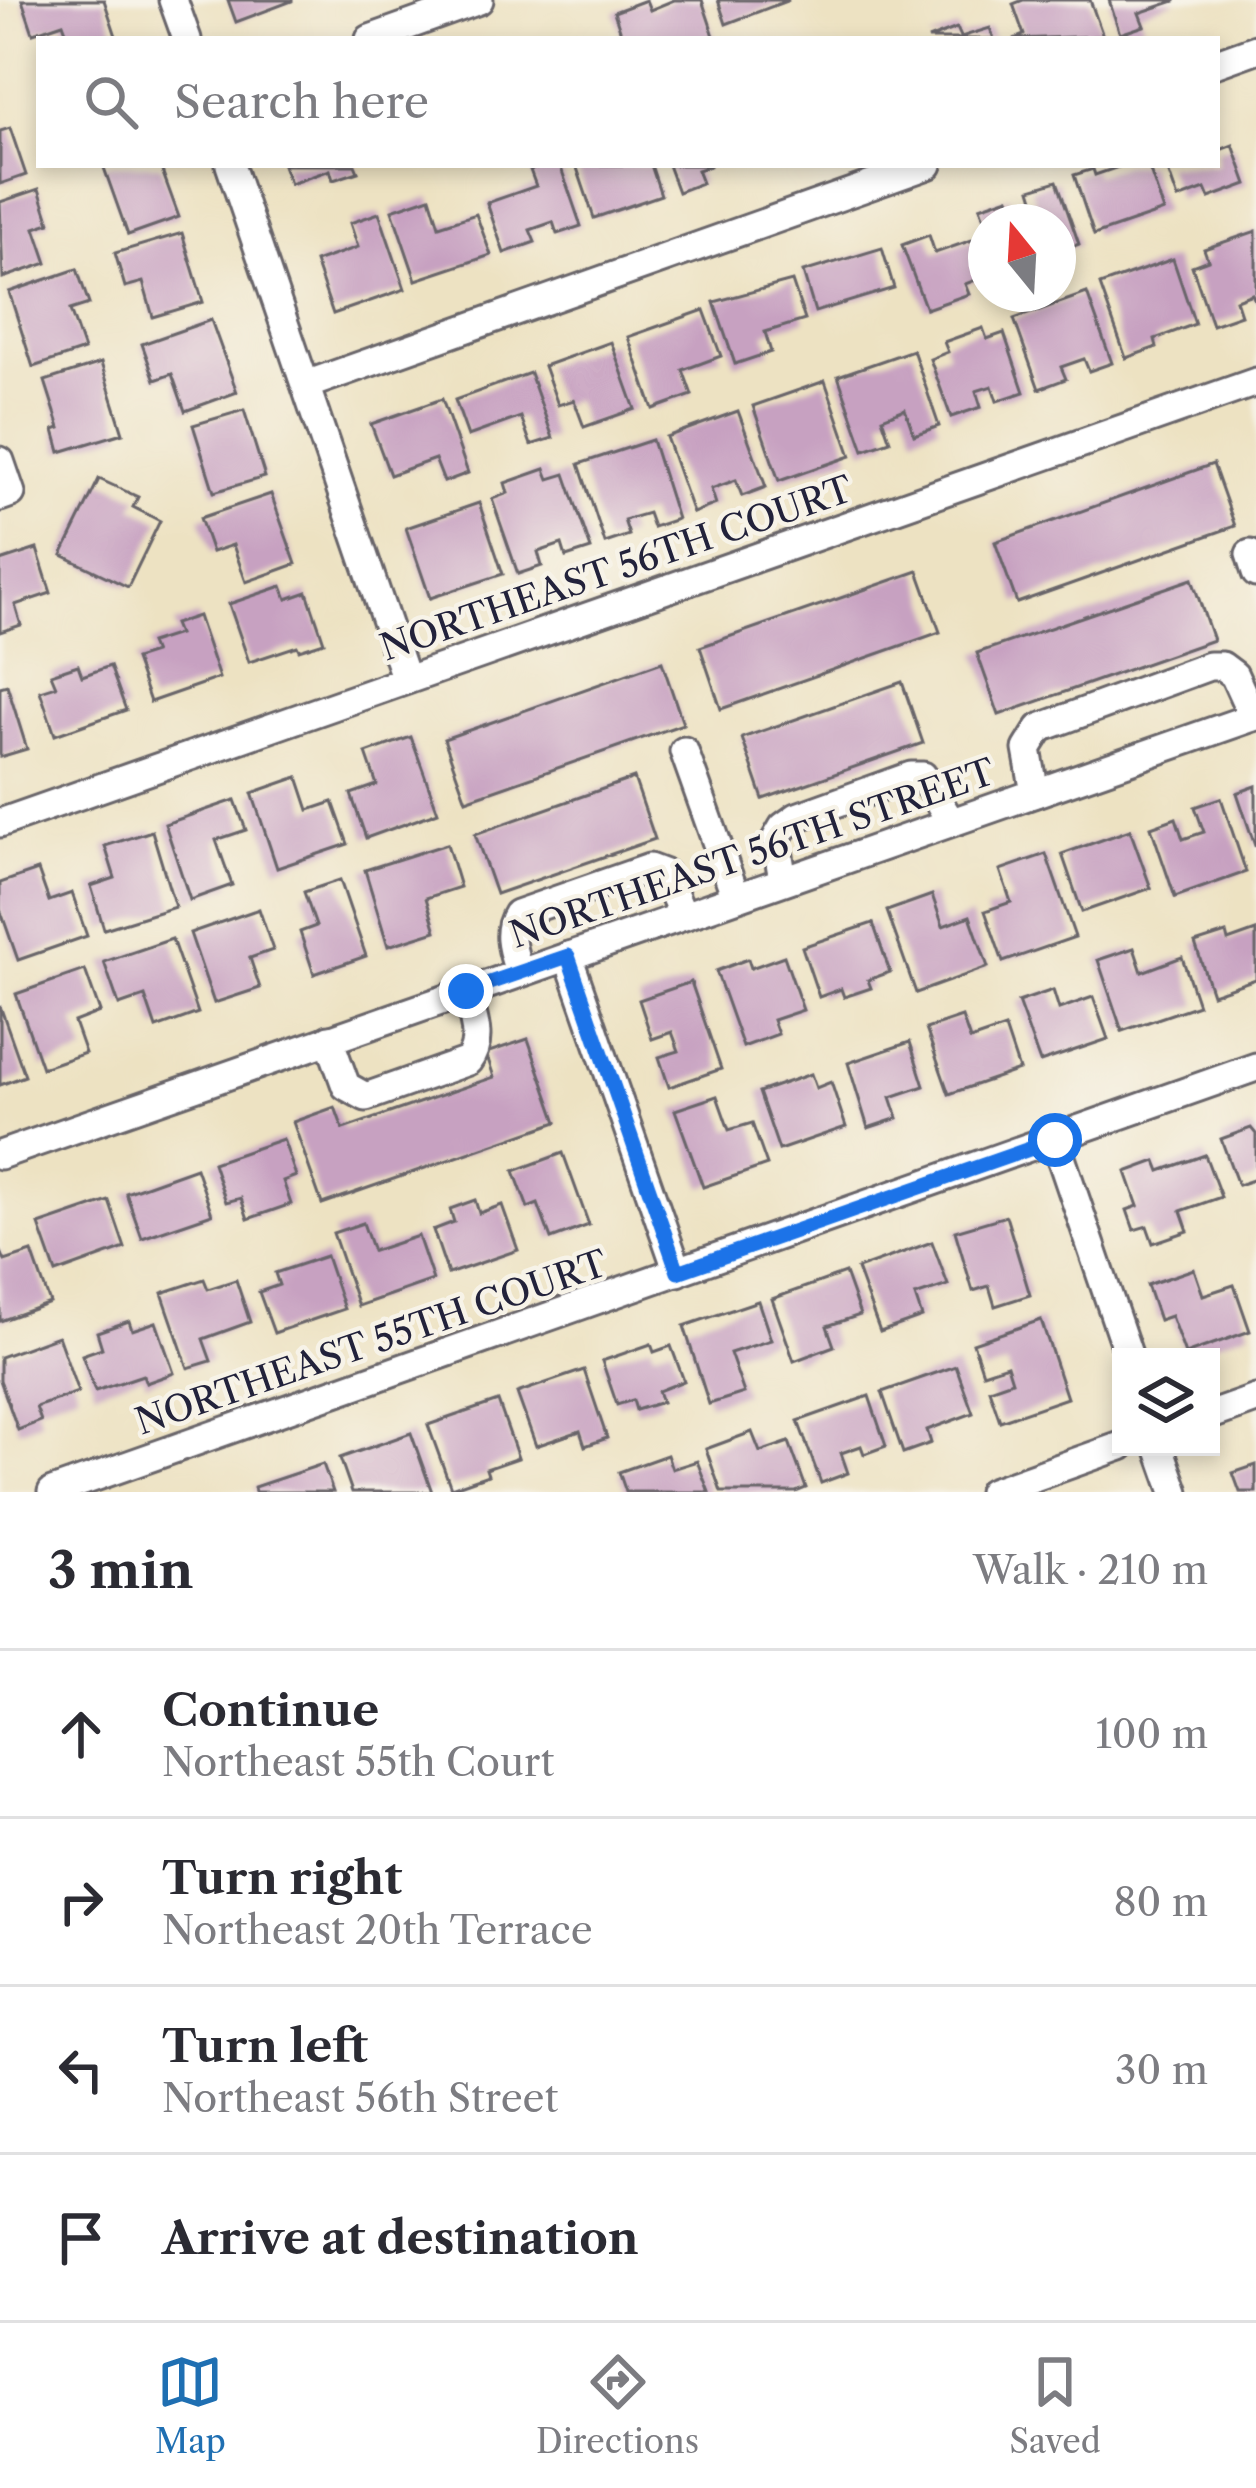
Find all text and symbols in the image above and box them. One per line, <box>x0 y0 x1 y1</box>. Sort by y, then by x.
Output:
search box <box>36 36 1220 168</box>
icon: search <box>78 69 144 135</box>
text: Search here <box>174 74 429 130</box>
north arrow <box>968 204 1076 312</box>
street label: NORTHEAST 56TH COURT <box>374 466 858 670</box>
street label: NORTHEAST 56TH STREET <box>504 749 1000 957</box>
route end <box>439 964 493 1018</box>
route start <box>1028 1113 1082 1167</box>
street label: NORTHEAST 55TH COURT <box>130 1241 612 1443</box>
map controls <box>1112 1348 1220 1456</box>
button: layers <box>1112 1348 1220 1456</box>
text: 3 min <box>48 1539 194 1601</box>
text: Walk · 210 m <box>973 1546 1208 1594</box>
text: Continue <box>162 1682 379 1738</box>
icon: ahead <box>48 1701 114 1767</box>
text: 100 m <box>1095 1710 1208 1758</box>
text: Northeast 55th Court <box>162 1738 554 1786</box>
text: Turn right <box>162 1850 402 1906</box>
icon: right <box>48 1869 114 1935</box>
text: 80 m <box>1113 1878 1208 1926</box>
text: Northeast 20th Terrace <box>162 1906 593 1954</box>
text: Turn left <box>162 2018 368 2074</box>
icon: left <box>48 2037 114 2103</box>
text: 30 m <box>1115 2046 1208 2094</box>
text: Northeast 56th Street <box>162 2074 558 2122</box>
icon: arrive <box>48 2205 114 2271</box>
text: Arrive at destination <box>162 2210 639 2266</box>
tab: Map <box>155 2349 226 2462</box>
tab: Directions <box>536 2349 699 2462</box>
tab: Saved <box>1009 2349 1101 2462</box>

